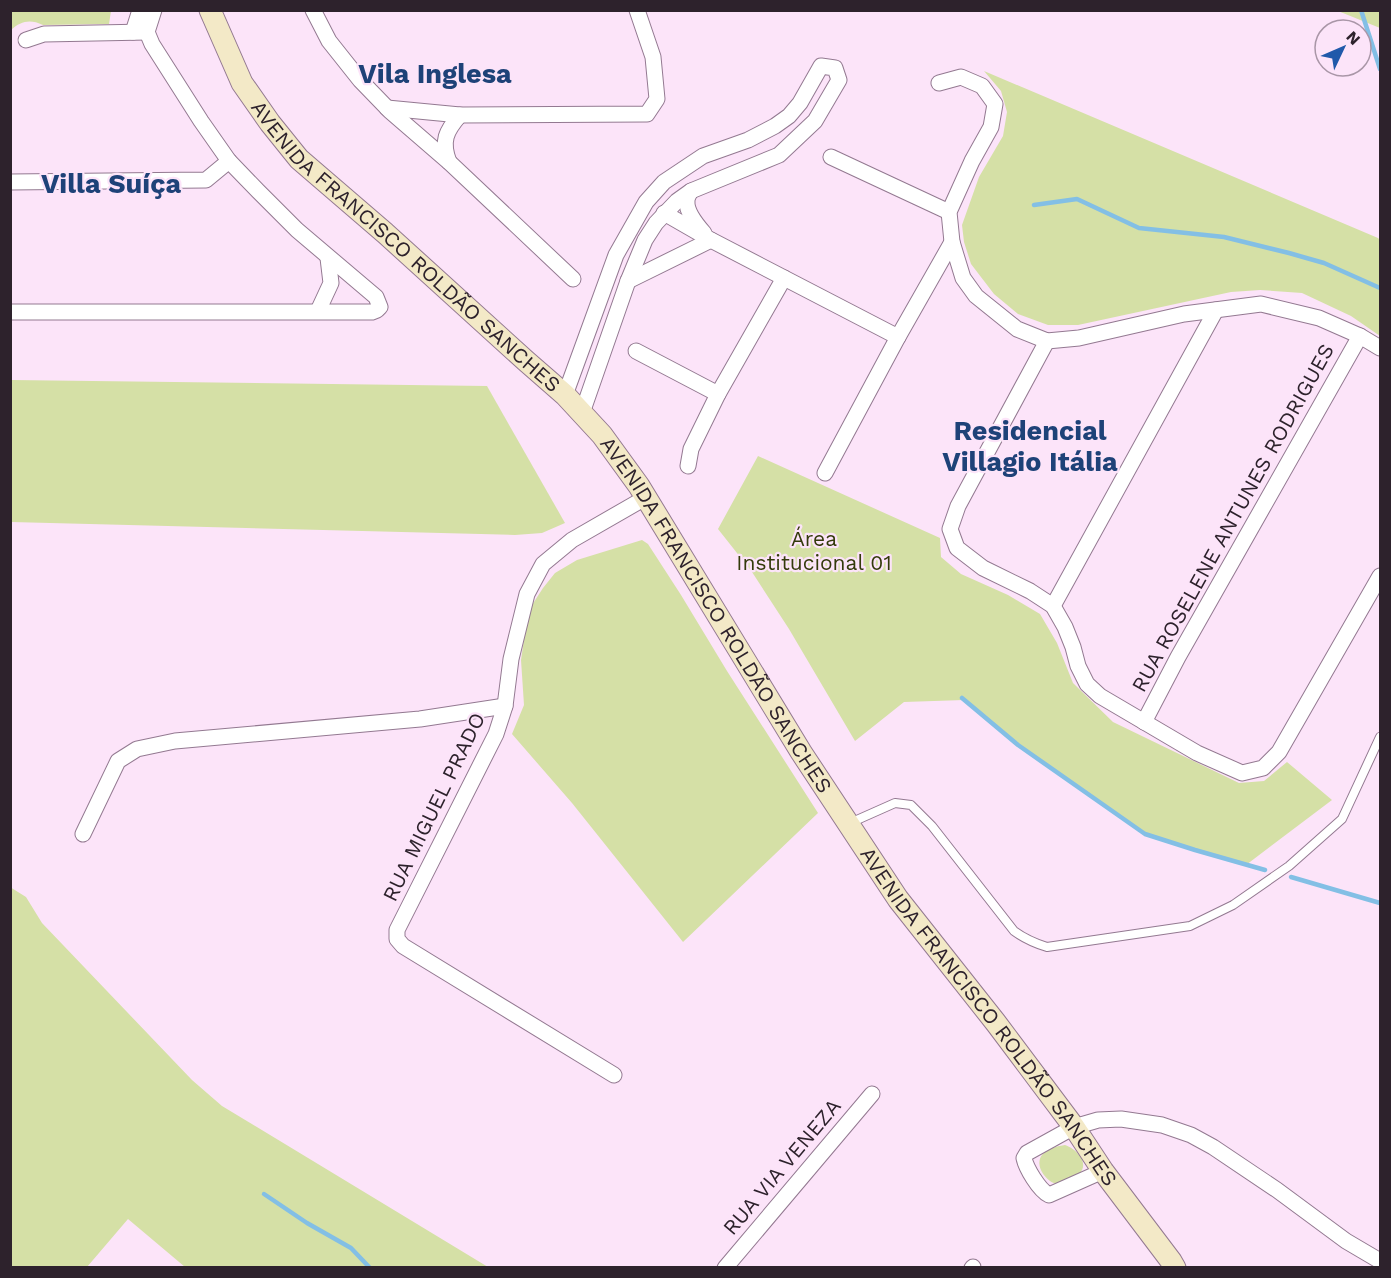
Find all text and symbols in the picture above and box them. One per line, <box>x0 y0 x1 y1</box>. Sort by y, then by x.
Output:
north arrow <box>1313 18 1373 78</box>
text: N <box>1342 27 1364 49</box>
district label: Vila Inglesa <box>358 58 512 90</box>
street label: AVENIDA FRANCISCO ROLDÃO SANCHES <box>246 95 566 397</box>
district label: Villa Suíça <box>41 168 181 200</box>
street label: RUA ROSELENE ANTUNES RODRIGUES <box>1126 339 1339 696</box>
district label: Residencial Villagio Itália <box>942 415 1118 478</box>
street label: AVENIDA FRANCISCO ROLDÃO SANCHES <box>595 432 838 798</box>
park label: Área Institucional 01 <box>736 526 892 575</box>
street label: RUA MIGUEL PRADO <box>377 708 490 905</box>
street label: AVENIDA FRANCISCO ROLDÃO SANCHES <box>855 842 1123 1191</box>
street label: RUA VIA VENEZA <box>717 1093 846 1240</box>

